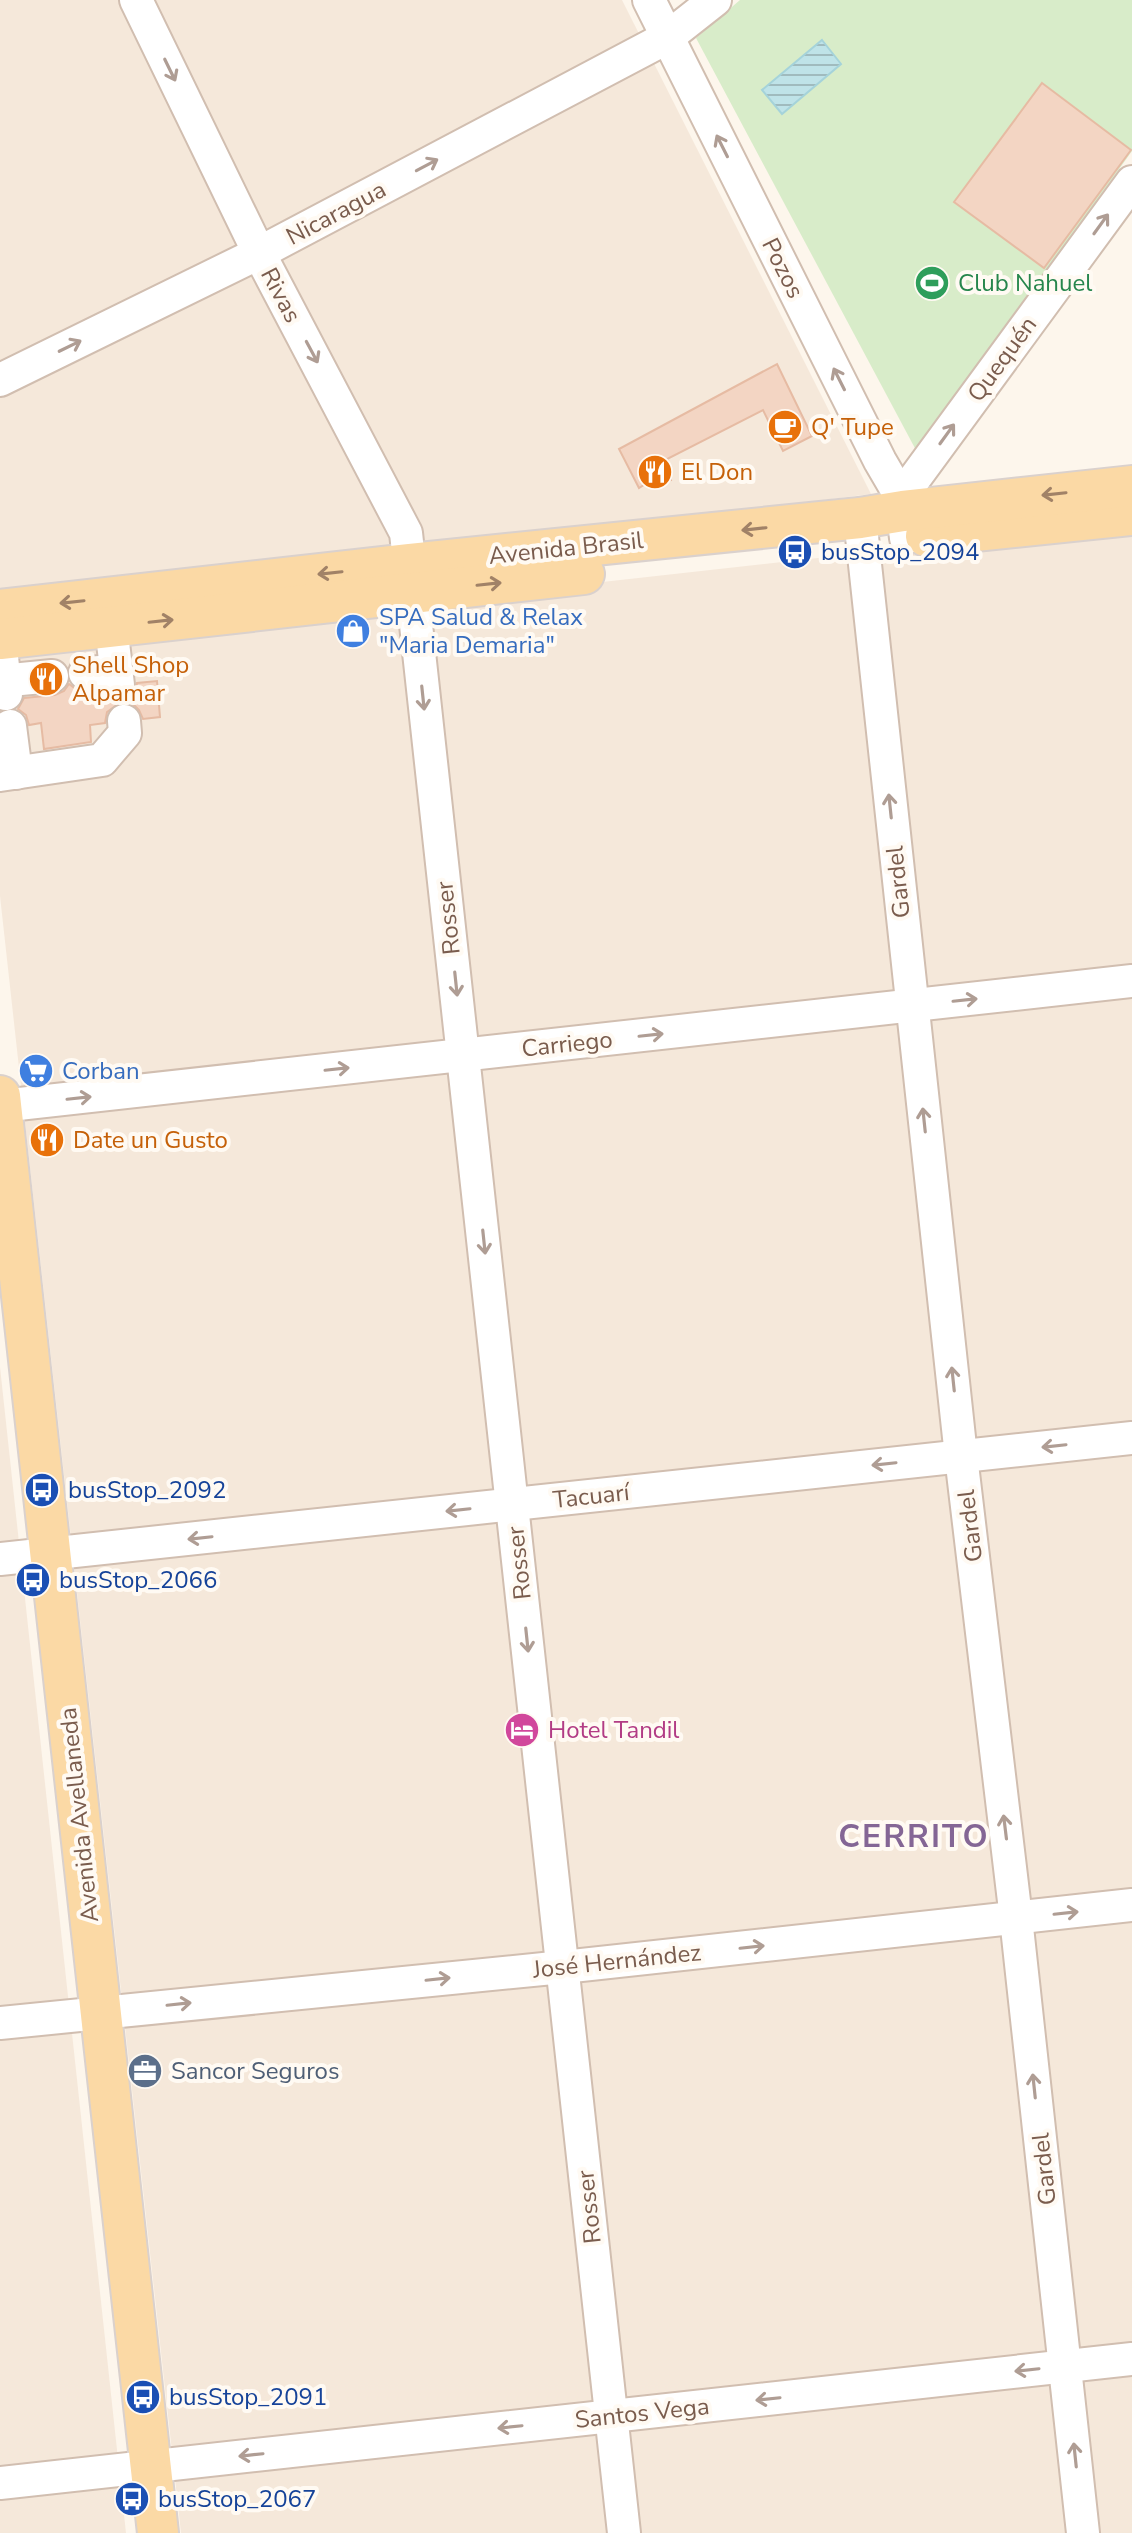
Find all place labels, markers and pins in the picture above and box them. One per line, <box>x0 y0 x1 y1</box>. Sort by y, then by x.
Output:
sports icon: Club Nahuel <box>913 264 951 302</box>
place label: Club Nahuel <box>958 267 1092 299</box>
cafe icon: Q' Tupe <box>766 408 804 446</box>
place label: Q' Tupe <box>811 411 894 443</box>
restaurant icon: El Don <box>636 453 674 491</box>
place label: El Don <box>681 456 753 488</box>
bus stop icon: busStop_2094 <box>776 533 814 571</box>
place label: busStop_2094 <box>821 536 979 568</box>
place label: SPA Salud & Relax "Maria Demaria" <box>379 601 583 661</box>
shop icon: SPA Salud & Relax "Maria Demaria" <box>334 612 372 650</box>
place label: Shell Shop Alpamar <box>72 649 189 709</box>
restaurant icon: Shell Shop Alpamar <box>27 660 65 698</box>
supermarket icon: Corban <box>17 1052 55 1090</box>
place label: Corban <box>62 1055 140 1087</box>
restaurant icon: Date un Gusto <box>28 1121 66 1159</box>
place label: Date un Gusto <box>73 1124 228 1156</box>
bus stop icon: busStop_2092 <box>23 1471 61 1509</box>
place label: busStop_2092 <box>68 1474 226 1506</box>
bus stop icon: busStop_2066 <box>14 1561 52 1599</box>
place label: busStop_2066 <box>59 1564 217 1596</box>
hotel icon: Hotel Tandil <box>503 1711 541 1749</box>
place label: Hotel Tandil <box>548 1714 679 1746</box>
office icon: Sancor Seguros <box>126 2052 164 2090</box>
place label: Sancor Seguros <box>171 2055 339 2087</box>
bus stop icon: busStop_2091 <box>124 2378 162 2416</box>
place label: busStop_2091 <box>169 2381 327 2413</box>
bus stop icon: busStop_2067 <box>113 2480 151 2518</box>
place label: busStop_2067 <box>158 2483 316 2515</box>

